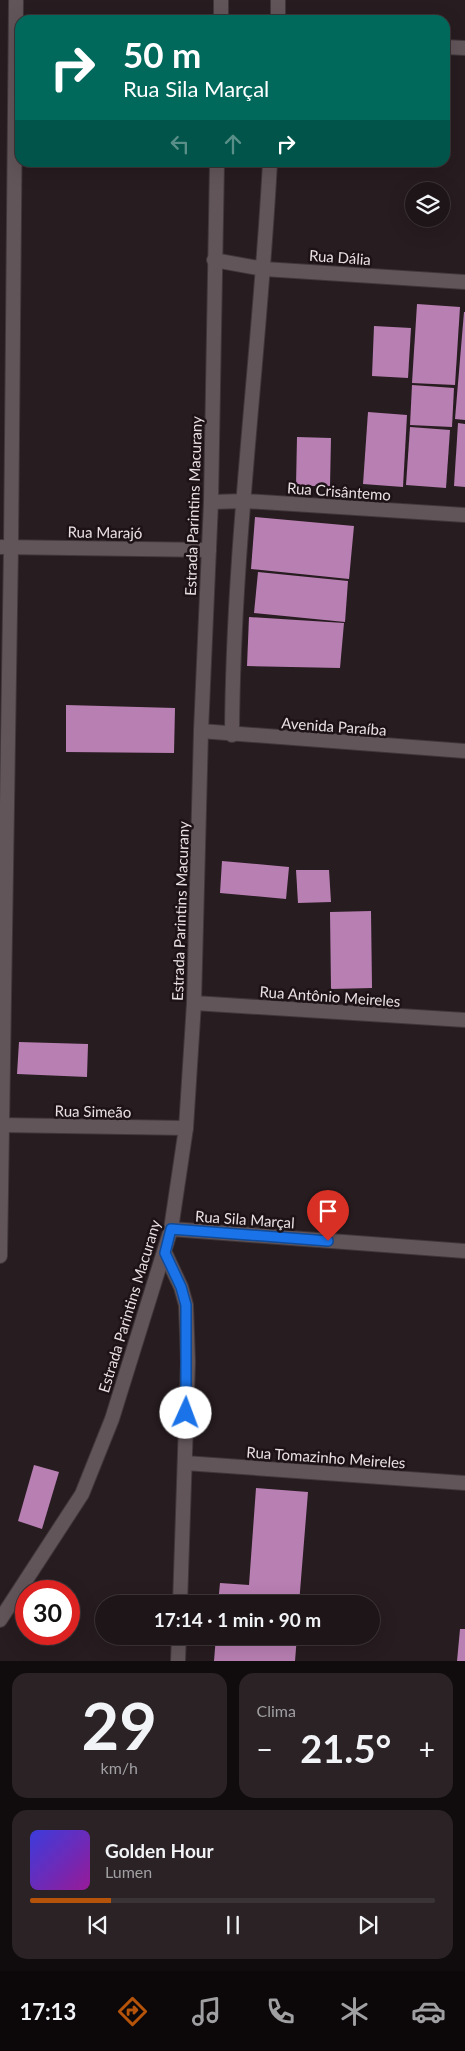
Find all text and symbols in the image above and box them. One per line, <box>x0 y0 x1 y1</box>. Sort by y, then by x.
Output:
text: 50 m <box>123 33 201 75</box>
icon: right <box>40 35 105 100</box>
text: Rua Sila Marçal <box>123 75 269 102</box>
icon: left <box>166 130 194 158</box>
icon: ahead <box>219 130 247 158</box>
icon: right <box>272 130 300 158</box>
map controls <box>405 182 450 227</box>
button: layers <box>405 182 450 227</box>
street label: Rua Dália <box>308 246 372 268</box>
street label: Estrada Parintins Macurany <box>181 416 205 596</box>
street label: Rua Crisântemo <box>286 478 392 504</box>
street label: Rua Marajó <box>67 522 143 542</box>
street label: Avenida Paraíba <box>281 713 387 739</box>
street label: Estrada Parintins Macurany <box>168 821 192 1001</box>
street label: Rua Antônio Meireles <box>259 982 401 1010</box>
street label: Rua Simeão <box>55 1101 131 1121</box>
pin <box>307 1190 349 1241</box>
icon: arrive <box>314 1197 342 1225</box>
street label: Rua Sila Marçal <box>195 1207 295 1231</box>
street label: Estrada Parintins Macurany <box>94 1217 164 1395</box>
position arrow <box>159 1386 211 1438</box>
street label: Rua Tomazinho Meireles <box>246 1442 406 1472</box>
speed limit sign: 30 <box>15 1580 80 1645</box>
text: 17:14 · 1 min · 90 m <box>154 1608 321 1631</box>
text: 29 <box>82 1686 157 1764</box>
text: Clima <box>257 1701 296 1720</box>
text: 21.5° <box>300 1725 391 1771</box>
text: − <box>257 1732 273 1766</box>
text: + <box>419 1732 435 1766</box>
text: km/h <box>101 1758 138 1777</box>
text: Golden Hour <box>105 1839 214 1862</box>
text: Lumen <box>105 1862 152 1881</box>
icon: previous <box>84 1911 112 1939</box>
icon: pause <box>219 1911 247 1939</box>
icon: next <box>354 1911 382 1939</box>
icon: directions <box>115 1994 150 2029</box>
icon: music <box>189 1994 224 2029</box>
icon: phone <box>263 1994 298 2029</box>
icon: climate <box>337 1994 372 2029</box>
icon: car <box>411 1994 446 2029</box>
text: 17:13 <box>19 1998 76 2025</box>

